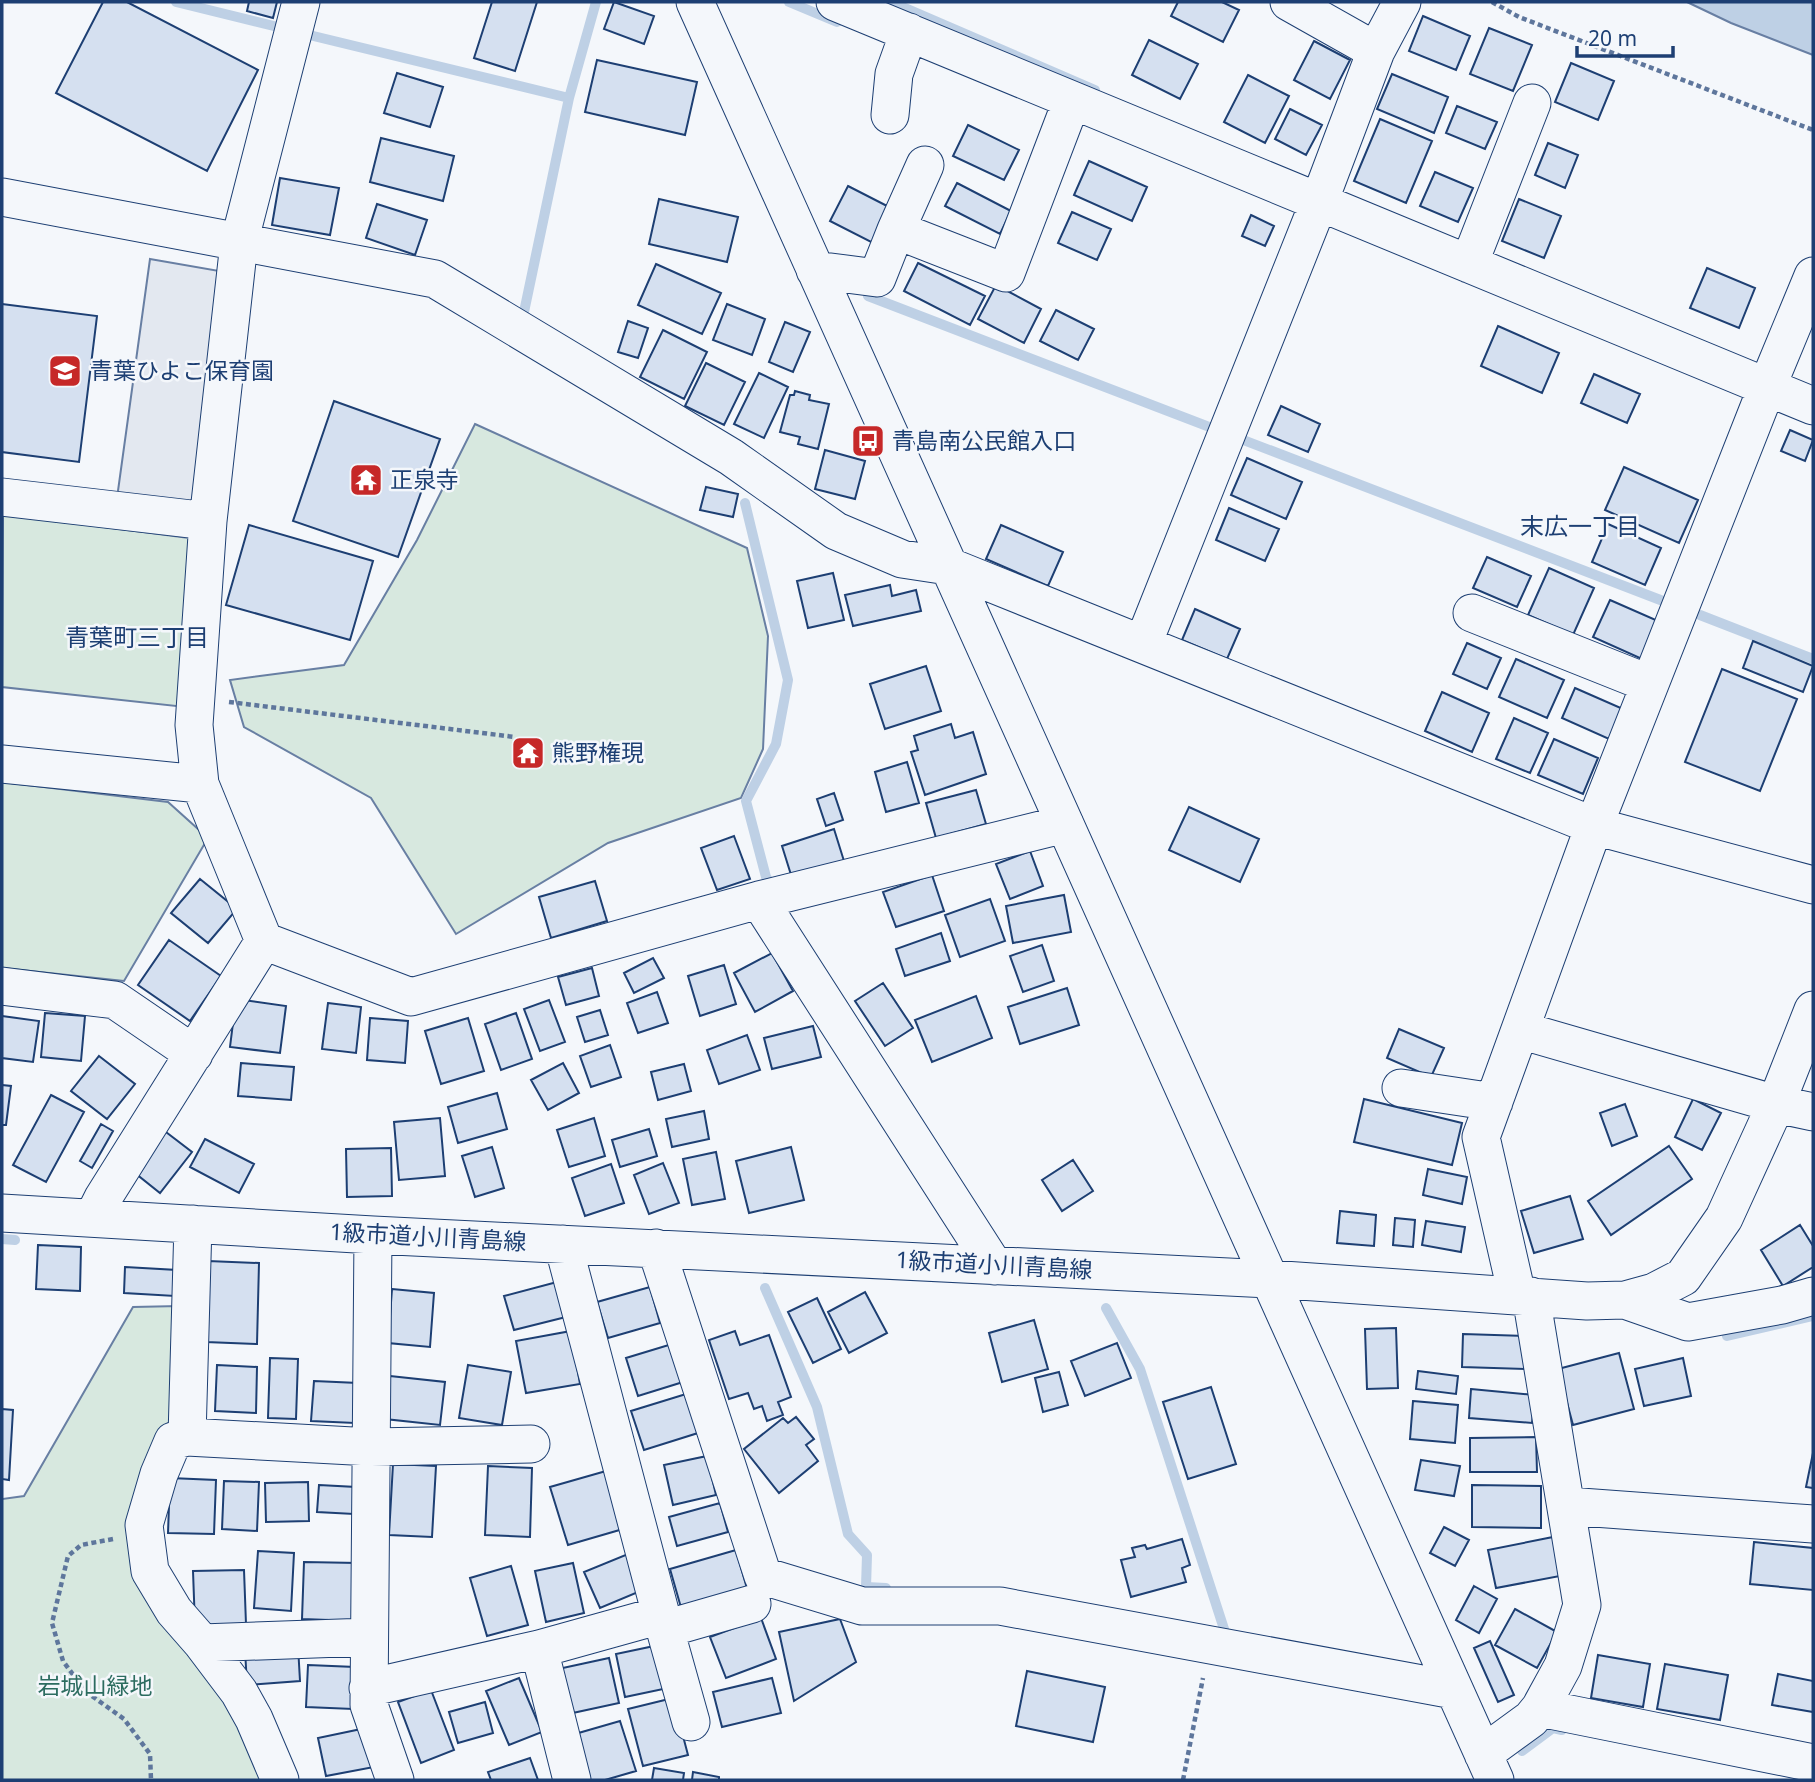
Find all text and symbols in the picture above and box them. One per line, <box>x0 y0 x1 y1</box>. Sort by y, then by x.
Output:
scale bar <box>1577 14 1673 58</box>
text: 20 m <box>1588 24 1637 52</box>
school or university icon: 青葉ひよこ保育園 <box>46 352 84 390</box>
place label: 青葉ひよこ保育園 <box>90 354 274 386</box>
bus stop icon: 青島南公民館入口 <box>849 422 887 460</box>
place label: 青島南公民館入口 <box>892 424 1076 456</box>
temple icon: 正泉寺 <box>347 461 385 499</box>
place label: 正泉寺 <box>390 463 459 495</box>
district label: 末広一丁目 <box>1520 509 1640 542</box>
district label: 青葉町三丁目 <box>65 620 209 653</box>
temple icon: 熊野権現 <box>509 734 547 772</box>
place label: 熊野権現 <box>552 736 644 768</box>
street label: 1級市道小川青島線 <box>329 1215 527 1257</box>
street label: 1級市道小川青島線 <box>895 1243 1093 1285</box>
park label: 岩城山緑地 <box>38 1669 153 1701</box>

